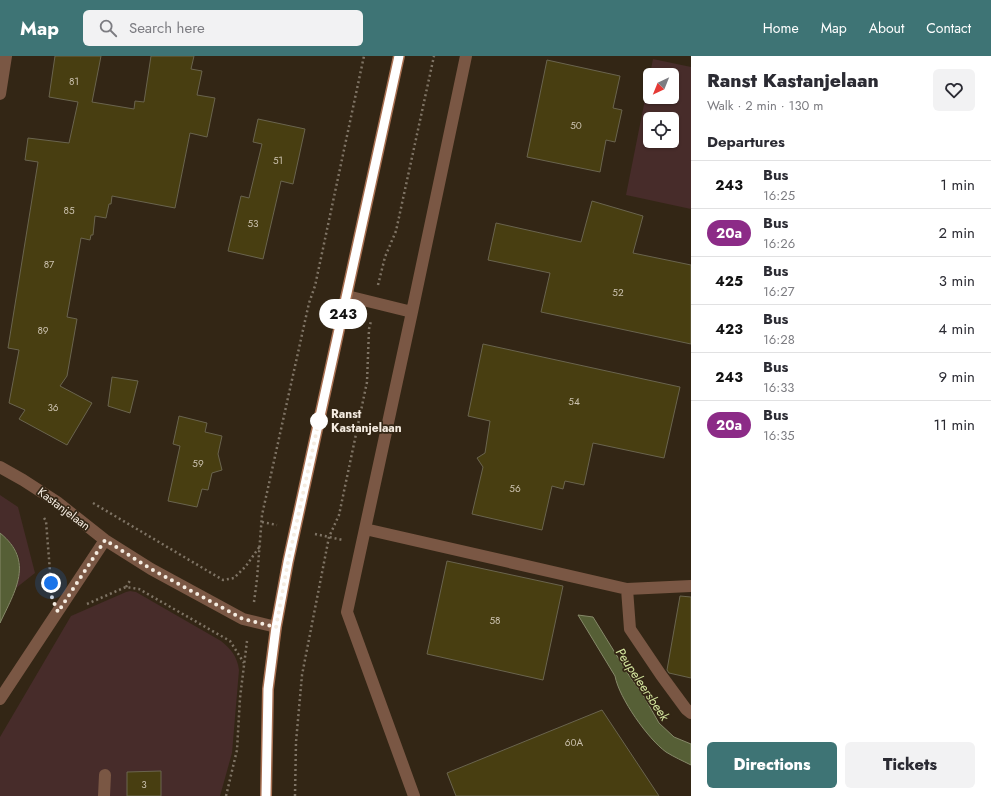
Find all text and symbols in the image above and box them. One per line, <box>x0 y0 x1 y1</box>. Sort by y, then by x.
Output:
search box <box>83 10 363 46</box>
text: Map <box>20 15 59 42</box>
icon: search <box>97 17 119 39</box>
text: Search here <box>129 17 205 39</box>
text: Home <box>763 18 799 38</box>
text: Map <box>821 18 847 38</box>
text: About <box>869 18 904 38</box>
text: Contact <box>926 18 971 38</box>
text: Ranst Kastanjelaan <box>707 67 879 94</box>
north arrow <box>643 68 679 104</box>
map controls <box>643 68 679 148</box>
button: heart <box>933 69 975 111</box>
house number: 81 <box>69 74 79 89</box>
text: Walk · 2 min · 130 m <box>707 96 823 115</box>
button: locate <box>643 112 679 148</box>
house number: 50 <box>570 118 582 133</box>
text: Departures <box>707 131 785 153</box>
house number: 51 <box>273 153 283 168</box>
text: Bus <box>763 164 788 186</box>
text: 1 min <box>940 174 975 196</box>
text: 243 <box>715 175 743 195</box>
text: 16:25 <box>763 186 795 205</box>
house number: 85 <box>63 203 75 218</box>
text: Bus <box>763 212 788 234</box>
house number: 53 <box>247 216 259 231</box>
text: 2 min <box>938 222 975 244</box>
text: 20a <box>716 223 742 243</box>
text: 16:26 <box>763 234 795 253</box>
house number: 87 <box>44 257 55 272</box>
text: Bus <box>763 260 788 282</box>
text: 3 min <box>939 270 975 292</box>
text: 425 <box>715 271 743 291</box>
text: 16:27 <box>763 282 794 301</box>
house number: 52 <box>612 285 624 300</box>
line badge: 243 <box>320 301 366 327</box>
text: 243 <box>329 304 357 324</box>
text: Bus <box>763 308 788 330</box>
text: 4 min <box>938 318 975 340</box>
text: 423 <box>715 319 743 339</box>
house number: 89 <box>37 323 49 338</box>
text: 16:28 <box>763 330 795 349</box>
text: Bus <box>763 356 788 378</box>
text: 9 min <box>938 366 975 388</box>
text: 243 <box>715 367 743 387</box>
text: 16:33 <box>763 378 794 397</box>
house number: 54 <box>568 394 580 409</box>
house number: 36 <box>47 400 59 415</box>
text: Bus <box>763 404 788 426</box>
place label: Ranst Kastanjelaan <box>331 405 402 437</box>
marker: Ranst Kastanjelaan <box>310 412 328 430</box>
text: 11 min <box>934 414 975 436</box>
text: 20a <box>716 415 742 435</box>
text: 16:35 <box>763 426 795 445</box>
house number: 59 <box>192 456 204 471</box>
house number: 56 <box>509 481 521 496</box>
street label: Kastanjelaan <box>34 483 94 535</box>
your location <box>41 573 61 593</box>
house number: 58 <box>489 613 501 628</box>
water label: Peupeleersbeek <box>611 644 674 725</box>
house number: 60A <box>565 735 584 750</box>
button: Directions <box>707 742 837 788</box>
button: Tickets <box>845 742 975 788</box>
house number: 3 <box>141 777 147 792</box>

